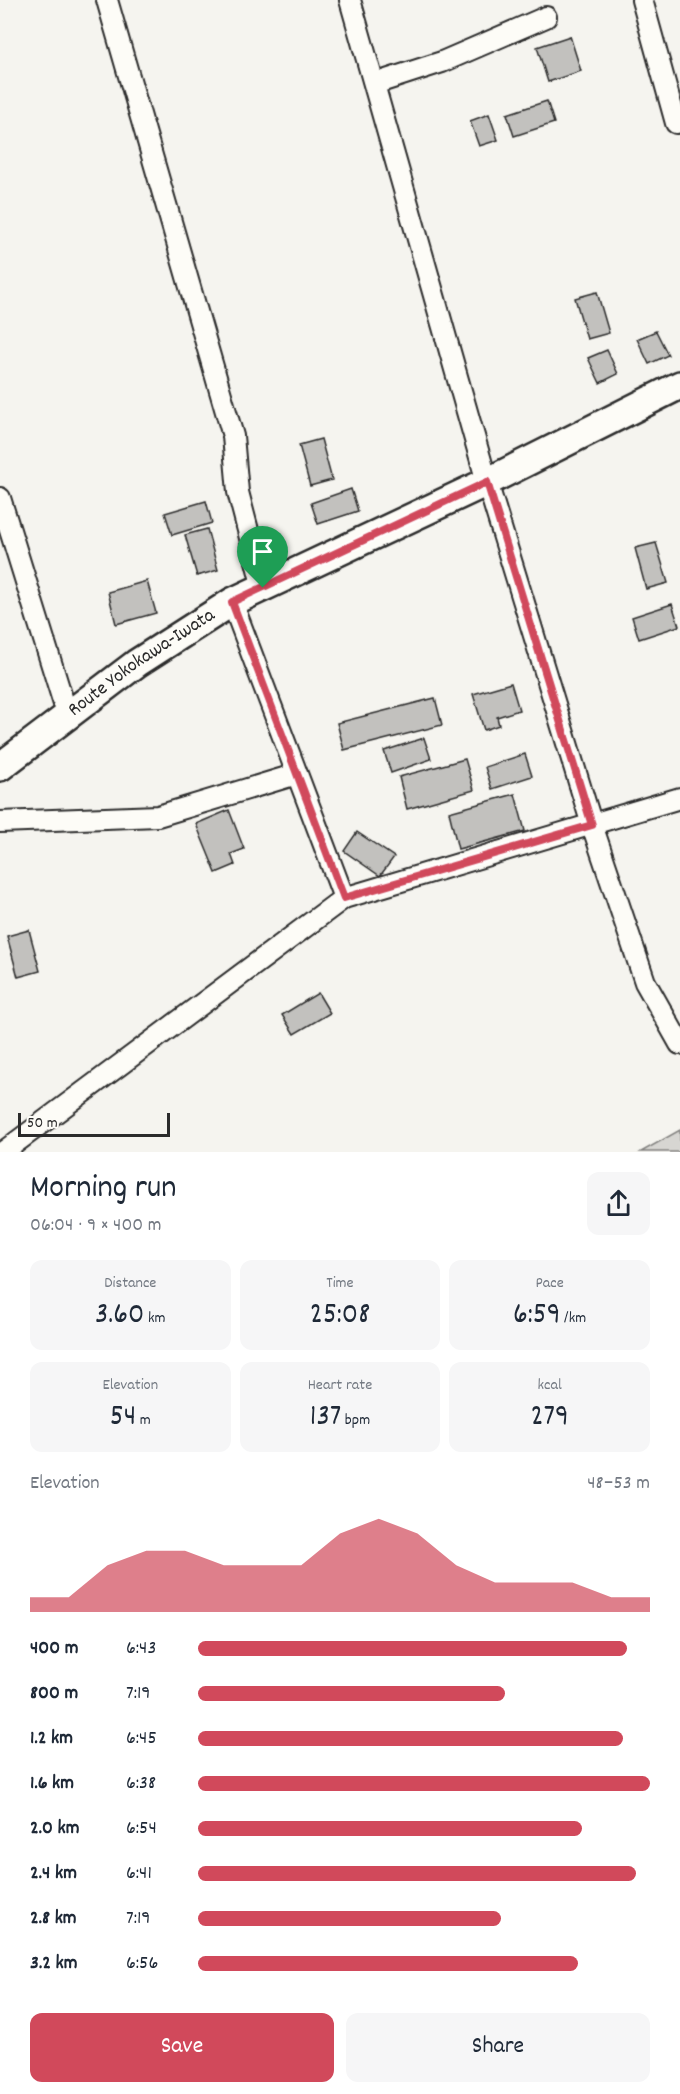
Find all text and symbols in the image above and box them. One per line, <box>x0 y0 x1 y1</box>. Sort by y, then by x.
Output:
pin <box>237 526 288 588</box>
icon: arrive <box>246 535 279 568</box>
street label: Route Yokokawa-Iwata <box>63 602 221 724</box>
scale bar <box>18 1110 170 1138</box>
text: 50 m <box>27 1112 58 1135</box>
text: Morning run <box>30 1166 177 1213</box>
button: share <box>587 1172 650 1235</box>
text: 06:04 · 9 × 400 m <box>30 1212 162 1240</box>
text: Distance <box>104 1272 156 1295</box>
text: Time <box>326 1272 354 1295</box>
text: Pace <box>536 1272 564 1295</box>
text: 3.60 <box>95 1295 144 1338</box>
text: 25:08 <box>310 1295 370 1338</box>
text: 6:59 <box>513 1295 560 1338</box>
text: km <box>144 1307 166 1330</box>
text: /km <box>560 1307 586 1330</box>
text: Elevation <box>103 1374 158 1397</box>
text: Heart rate <box>308 1374 372 1397</box>
text: kcal <box>538 1374 562 1397</box>
text: 54 <box>110 1397 136 1440</box>
text: 137 <box>310 1397 341 1440</box>
text: 279 <box>530 1397 569 1440</box>
text: m <box>136 1409 151 1432</box>
text: bpm <box>341 1409 370 1432</box>
text: Elevation <box>30 1470 100 1498</box>
text: 48–53 m <box>587 1470 650 1498</box>
text: 400 m <box>30 1635 78 1663</box>
text: 6:43 <box>126 1635 156 1663</box>
text: 800 m <box>30 1680 78 1708</box>
text: 7:19 <box>126 1680 151 1708</box>
text: 1.2 km <box>30 1725 73 1753</box>
text: 6:45 <box>126 1725 157 1753</box>
text: 1.6 km <box>30 1770 74 1798</box>
text: 6:38 <box>126 1770 156 1798</box>
text: 2.0 km <box>30 1815 79 1843</box>
text: 6:54 <box>126 1815 157 1843</box>
text: 2.4 km <box>30 1860 77 1888</box>
text: 6:41 <box>126 1860 152 1888</box>
text: 2.8 km <box>30 1905 77 1933</box>
text: 7:19 <box>126 1905 151 1933</box>
text: 3.2 km <box>30 1950 77 1978</box>
text: 6:56 <box>126 1950 158 1978</box>
button: Save <box>30 2013 334 2082</box>
button: Share <box>346 2013 650 2082</box>

